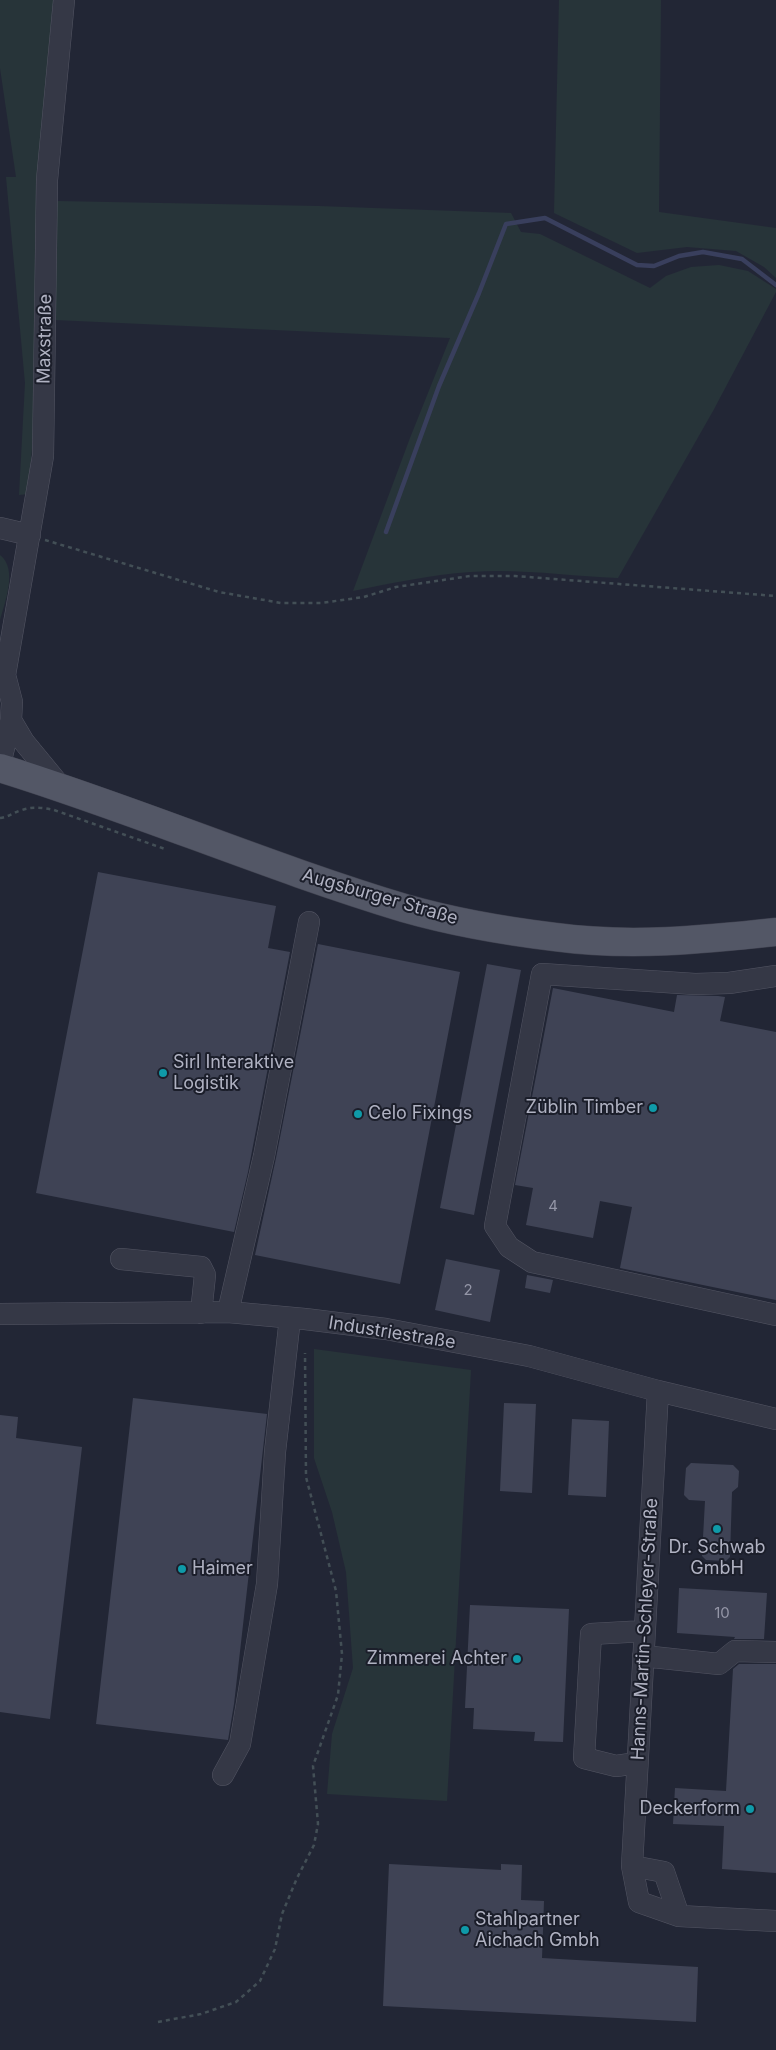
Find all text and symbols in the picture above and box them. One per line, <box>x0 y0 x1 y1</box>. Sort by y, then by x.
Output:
street label: Maxstraße <box>33 294 57 384</box>
street label: Augsburger Straße <box>300 864 460 930</box>
place label: Sirl Interaktive Logistik <box>173 1052 294 1094</box>
marker: Sirl Interaktive Logistik <box>157 1067 169 1079</box>
place label: Züblin Timber <box>526 1097 643 1119</box>
marker: Züblin Timber <box>647 1102 659 1114</box>
place label: Celo Fixings <box>368 1103 472 1125</box>
marker: Celo Fixings <box>352 1108 364 1120</box>
house number: 4 <box>548 1197 558 1215</box>
house number: 2 <box>463 1281 473 1299</box>
street label: Industriestraße <box>327 1312 457 1354</box>
street label: Hanns-Martin-Schleyer-Straße <box>627 1497 663 1761</box>
marker: Dr. Schwab GmbH <box>711 1523 723 1535</box>
place label: Dr. Schwab GmbH <box>668 1537 766 1580</box>
place label: Haimer <box>192 1558 253 1580</box>
marker: Haimer <box>176 1563 188 1575</box>
house number: 10 <box>714 1604 730 1622</box>
place label: Zimmerei Achter <box>367 1648 507 1670</box>
marker: Zimmerei Achter <box>511 1653 523 1665</box>
place label: Deckerform <box>639 1798 740 1820</box>
marker: Deckerform <box>744 1803 756 1815</box>
place label: Stahlpartner Aichach Gmbh <box>475 1909 600 1952</box>
marker: Stahlpartner Aichach Gmbh <box>459 1924 471 1936</box>

